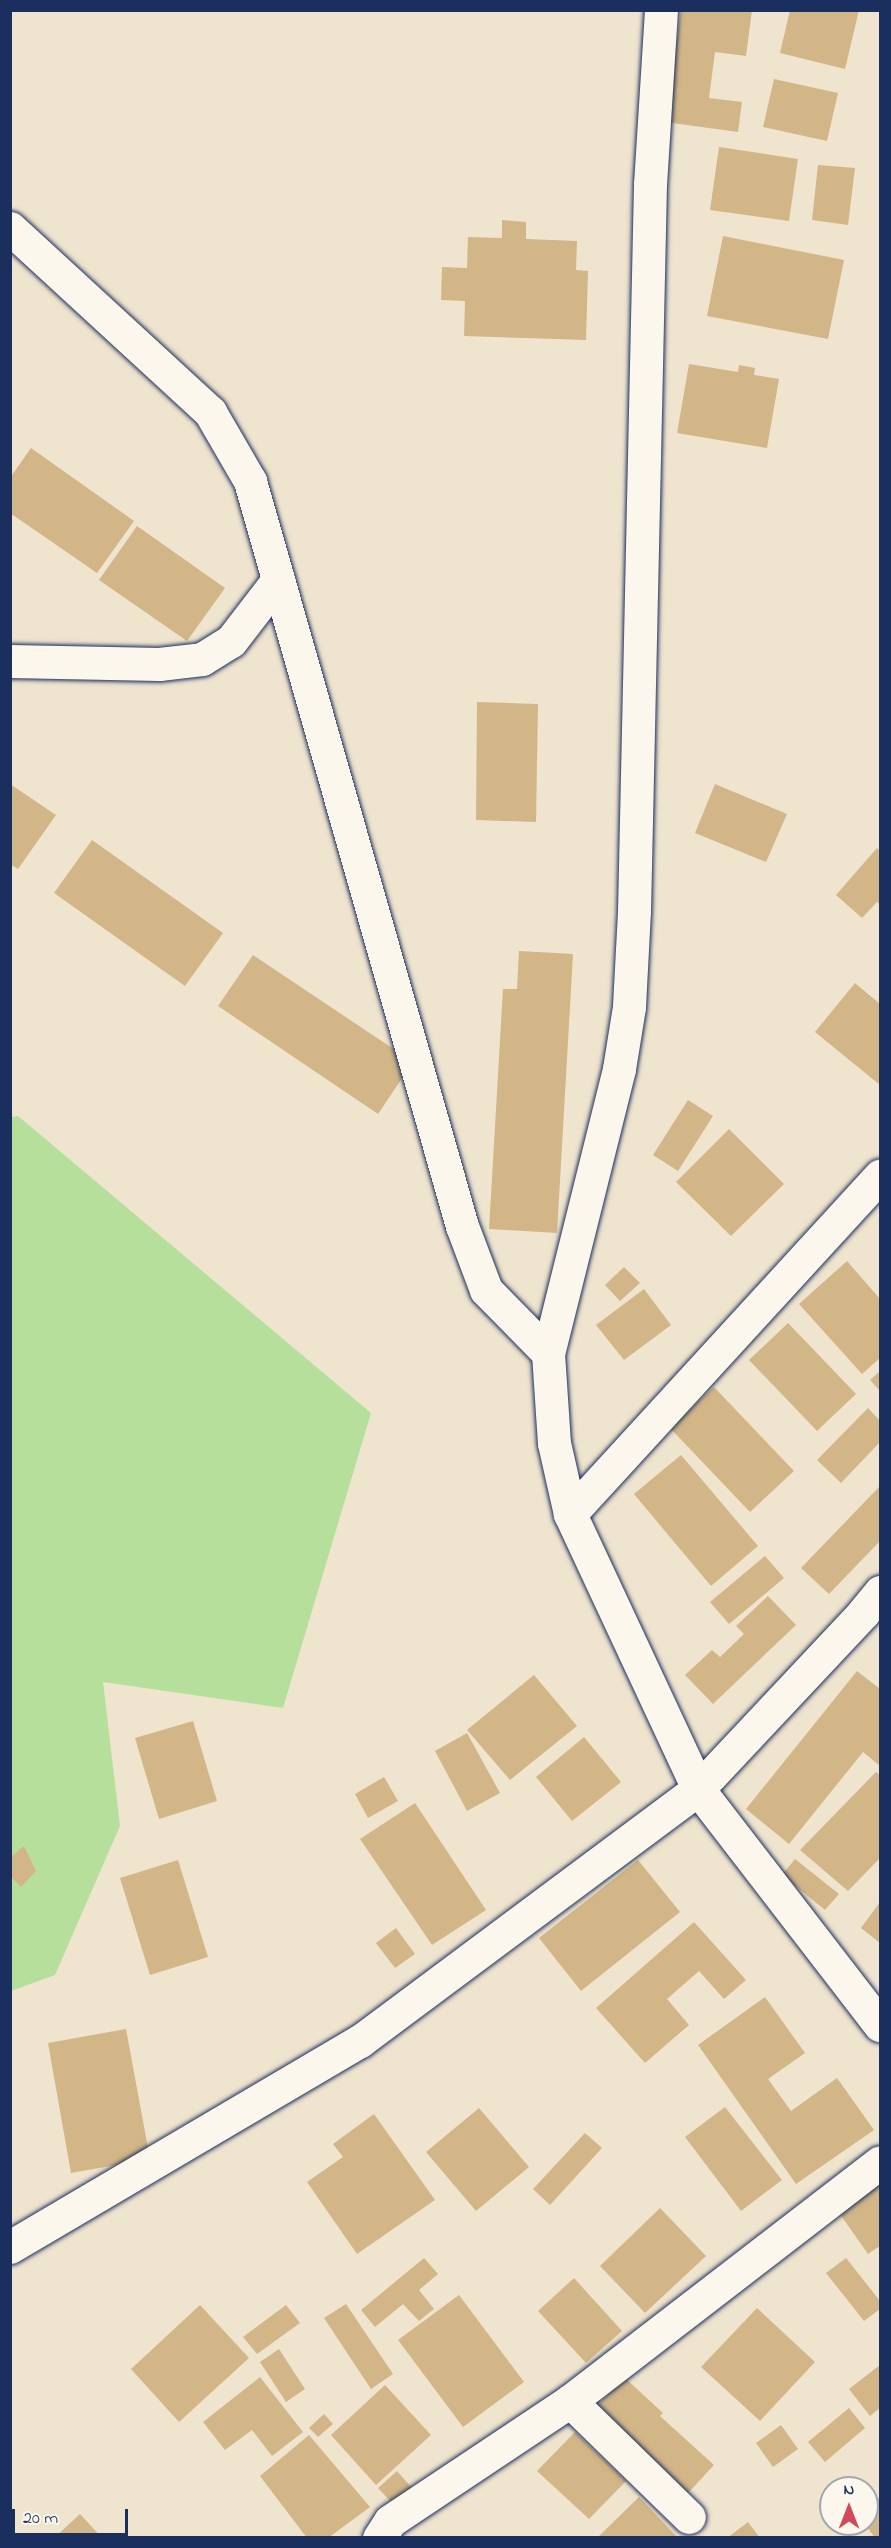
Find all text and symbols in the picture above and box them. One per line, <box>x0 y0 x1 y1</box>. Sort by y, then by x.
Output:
north arrow <box>819 2476 879 2536</box>
text: N <box>844 2478 854 2502</box>
scale bar <box>15 2497 130 2535</box>
text: 20 m <box>23 2506 58 2532</box>

